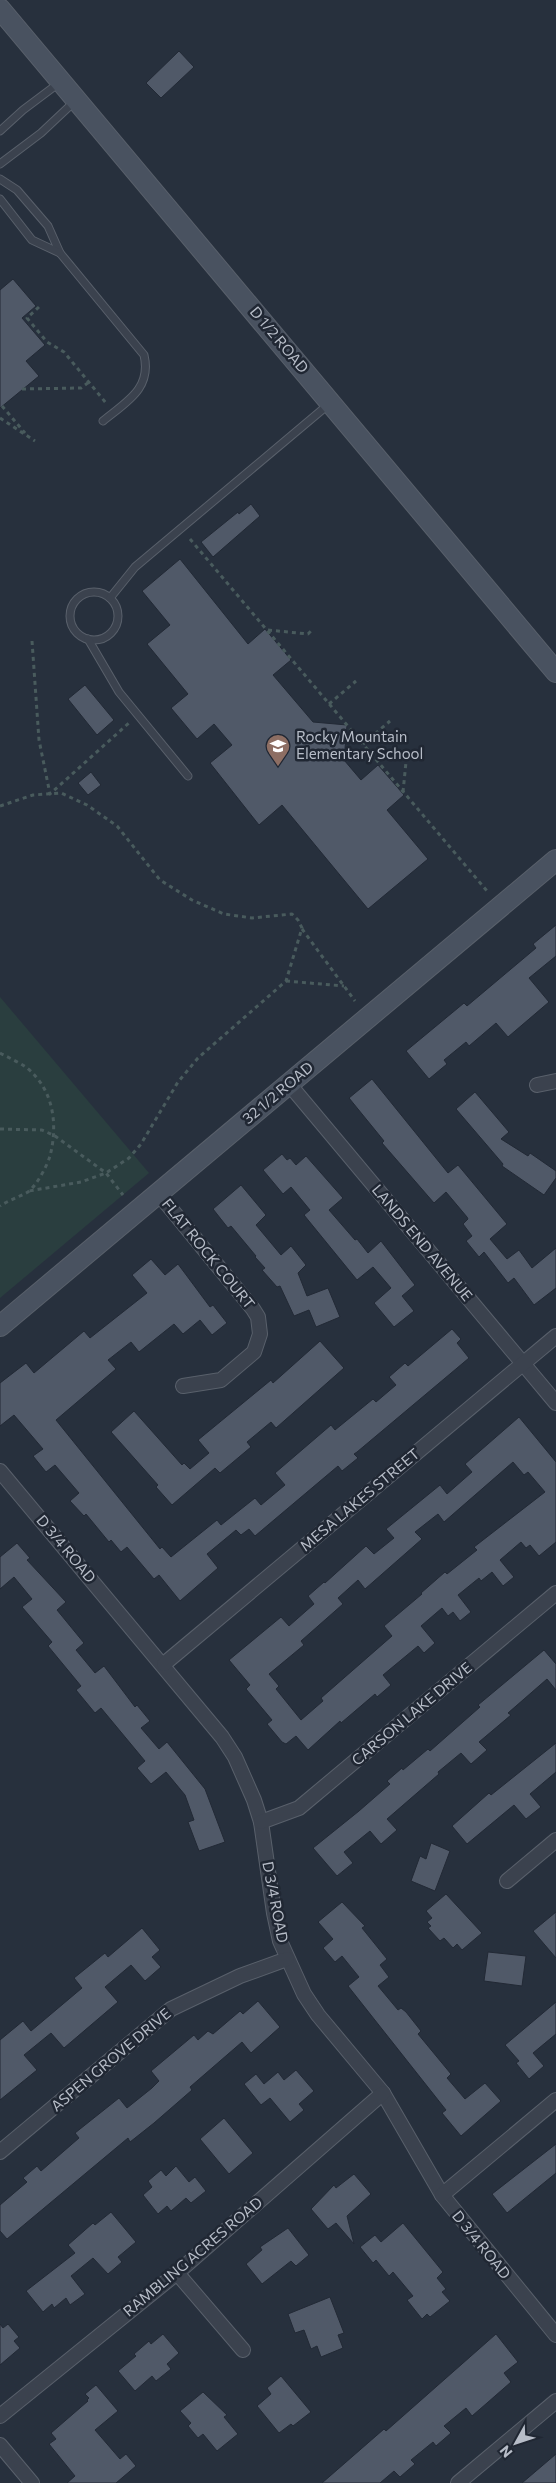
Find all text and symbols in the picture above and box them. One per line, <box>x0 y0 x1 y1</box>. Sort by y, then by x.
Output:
street label: D 1/2 ROAD <box>247 302 313 376</box>
place label: Rocky Mountain Elementary School <box>296 727 423 762</box>
school or university icon: Rocky Mountain Elementary School <box>265 733 291 767</box>
street label: 32 1/2 ROAD <box>238 1057 316 1127</box>
street label: LANDS END AVENUE <box>369 1180 477 1304</box>
street label: FLAT ROCK COURT <box>159 1195 259 1313</box>
street label: MESA LAKES STREET <box>296 1444 423 1555</box>
street label: D 3/4 ROAD <box>33 1511 100 1586</box>
street label: CARSON LAKE DRIVE <box>348 1658 475 1769</box>
street label: D 3/4 ROAD <box>259 1860 293 1944</box>
street label: ASPEN GROVE DRIVE <box>47 2004 174 2115</box>
street label: RAMBLING ACRES ROAD <box>119 2193 266 2320</box>
street label: D 3/4 ROAD <box>449 2207 515 2282</box>
north arrow <box>491 2418 541 2468</box>
text: N <box>496 2442 516 2461</box>

